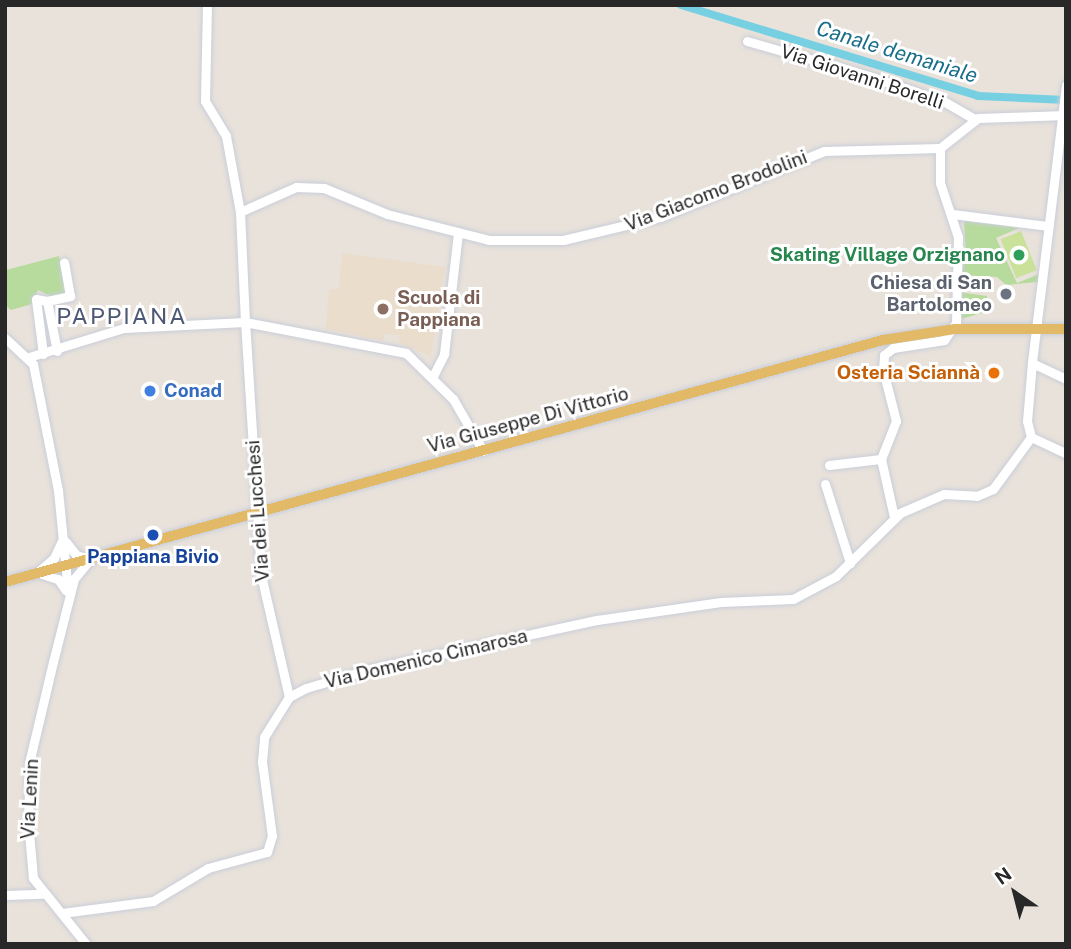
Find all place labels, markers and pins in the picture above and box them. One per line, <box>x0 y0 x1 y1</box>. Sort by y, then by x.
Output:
place label: Skating Village Orzignano <box>769 244 1005 266</box>
marker: Skating Village Orzignano <box>1011 247 1027 263</box>
place label: Chiesa di San Bartolomeo <box>870 272 992 316</box>
marker: Chiesa di San Bartolomeo <box>998 286 1014 302</box>
place label: Scuola di Pappiana <box>397 287 481 331</box>
marker: Scuola di Pappiana <box>375 301 391 317</box>
place label: Osteria Sciannà <box>837 362 980 384</box>
marker: Osteria Sciannà <box>986 365 1002 381</box>
place label: Conad <box>164 380 222 402</box>
marker: Conad <box>142 383 158 399</box>
marker: Pappiana Bivio <box>145 527 161 543</box>
place label: Pappiana Bivio <box>87 546 219 568</box>

